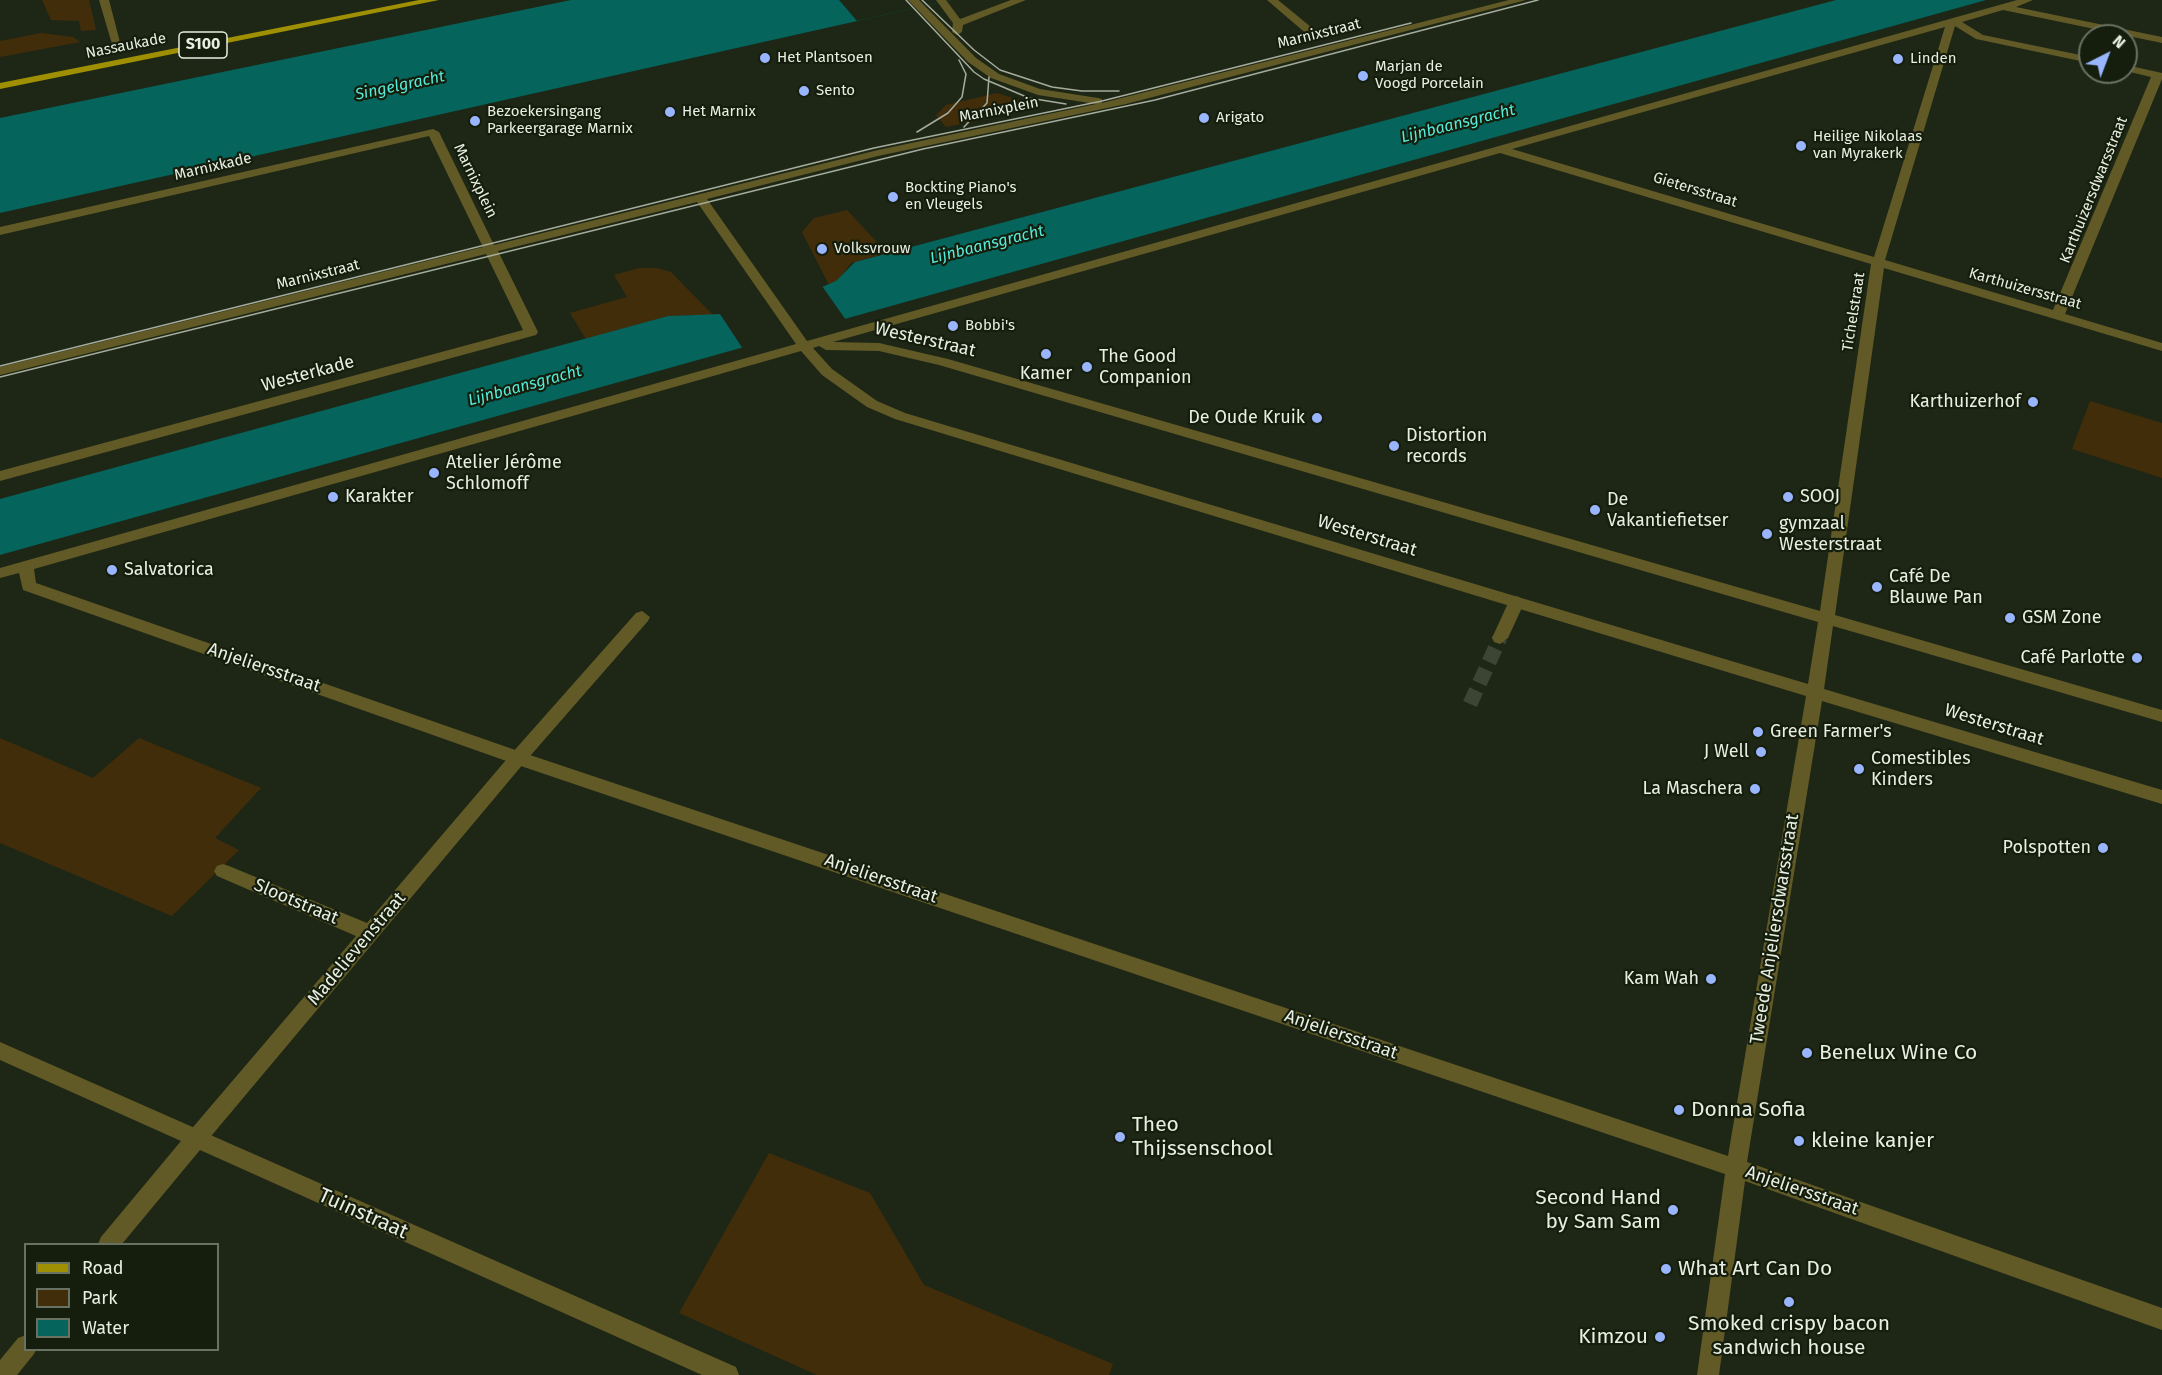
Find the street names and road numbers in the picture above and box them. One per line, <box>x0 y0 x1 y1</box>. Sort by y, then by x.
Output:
street label: Marnixstraat <box>1275 15 1363 53</box>
street label: Nassaukade <box>84 29 168 63</box>
road number: S100 <box>179 32 227 58</box>
street label: Marnixplein <box>958 94 1040 126</box>
street label: Karthuizersdwarsstraat <box>2056 114 2132 266</box>
street label: Marnixplein <box>449 141 501 221</box>
street label: Marnixkade <box>173 149 253 185</box>
street label: Gietersstraat <box>1651 169 1739 211</box>
street label: Marnixstraat <box>274 256 362 294</box>
street label: Karthuizersstraat <box>1967 264 2083 314</box>
street label: Tichelstraat <box>1839 271 1869 353</box>
street label: Westerstraat <box>872 318 978 362</box>
street label: Westerkade <box>259 351 357 397</box>
street label: Westerstraat <box>1315 511 1419 561</box>
street label: Anjeliersstraat <box>205 639 323 697</box>
street label: Westerstraat <box>1942 700 2046 750</box>
street label: Tweede Anjeliersdwarsstraat <box>1746 812 1804 1046</box>
street label: Anjeliersstraat <box>822 850 940 908</box>
street label: Slootstraat <box>250 875 342 929</box>
street label: Madelievenstraat <box>303 888 411 1010</box>
street label: Anjeliersstraat <box>1282 1006 1400 1064</box>
street label: Anjeliersstraat <box>1743 1162 1861 1220</box>
street label: Tuinstraat <box>314 1183 412 1245</box>

